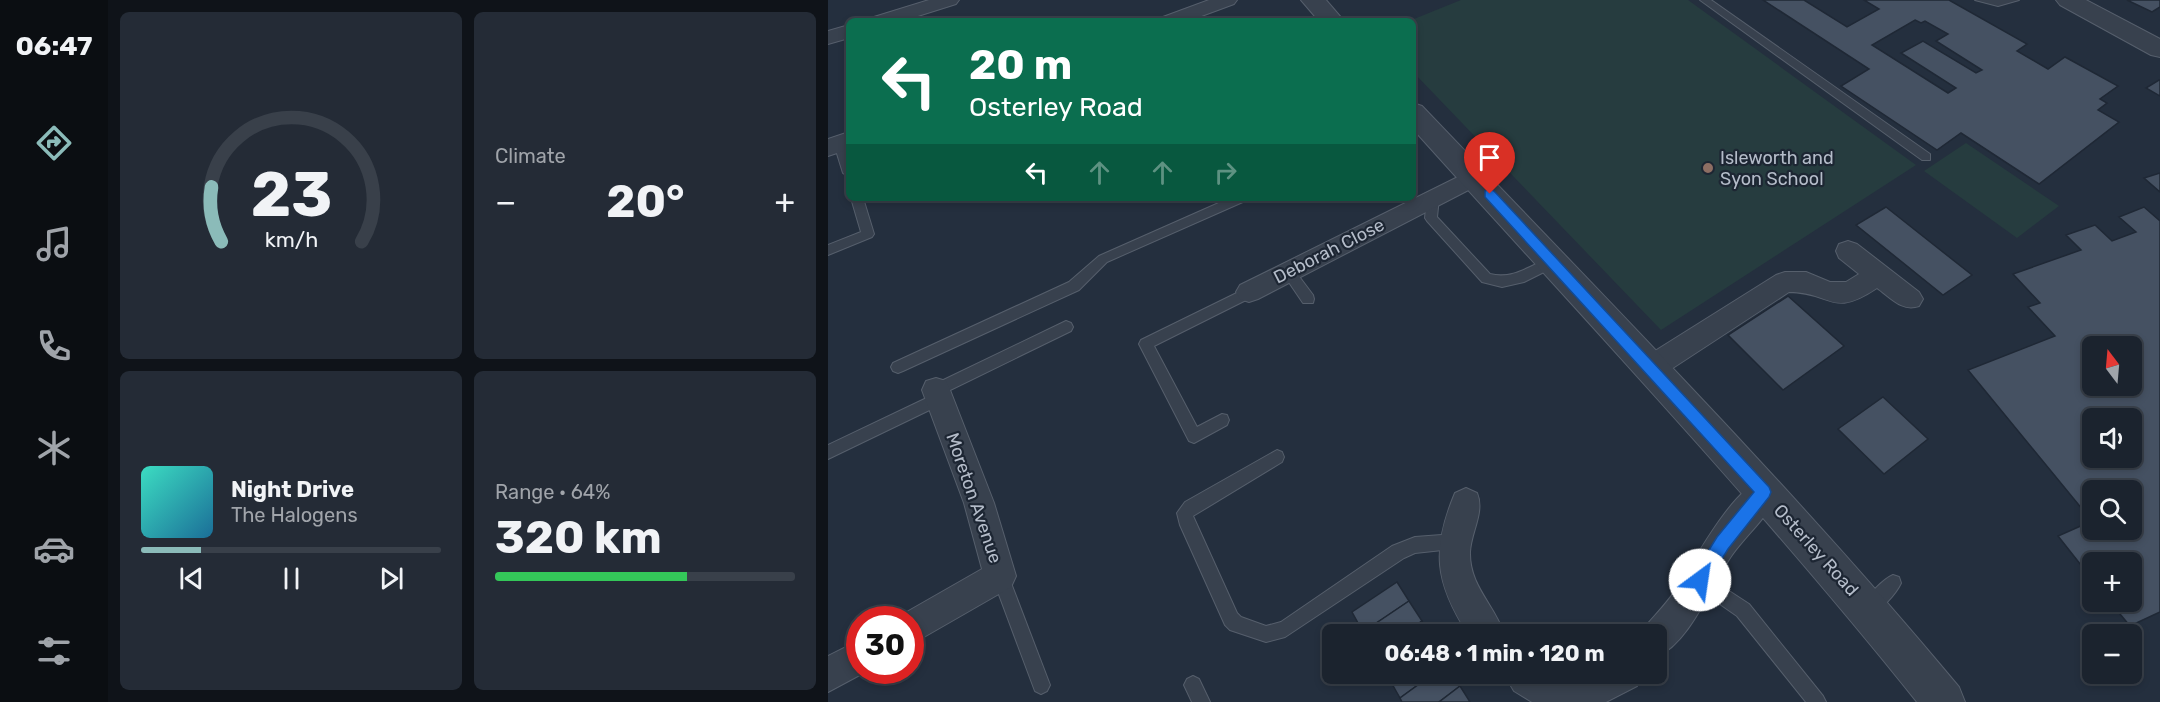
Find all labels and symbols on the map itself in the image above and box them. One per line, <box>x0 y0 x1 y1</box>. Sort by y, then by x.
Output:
pin <box>1464 132 1515 194</box>
place label: Isleworth and Syon School <box>1720 147 1834 190</box>
marker: Isleworth and Syon School <box>1701 161 1715 175</box>
street label: Deborah Close <box>1270 214 1388 288</box>
north arrow <box>2082 336 2142 396</box>
street label: Moreton Avenue <box>941 430 1007 566</box>
street label: Osterley Road <box>1769 500 1863 600</box>
position arrow <box>1668 548 1732 612</box>
speed limit sign: 30 <box>846 606 924 684</box>

